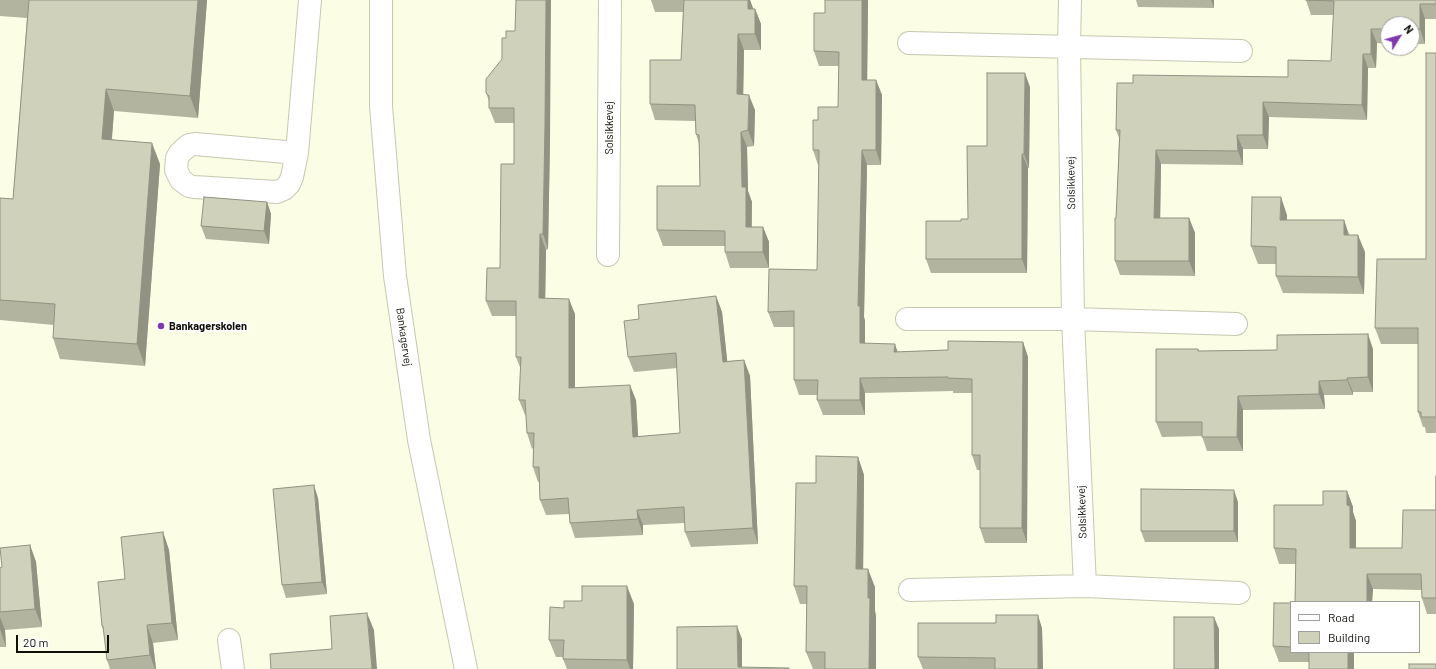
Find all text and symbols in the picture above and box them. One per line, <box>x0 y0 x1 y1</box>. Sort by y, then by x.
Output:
north arrow <box>1380 16 1420 56</box>
text: N <box>1402 22 1417 36</box>
street label: Solsikkevej <box>602 101 616 155</box>
street label: Solsikkevej <box>1064 156 1078 210</box>
street label: Bankagervej <box>393 307 415 367</box>
place label: Bankagerskolen <box>169 319 247 333</box>
marker: Bankagerskolen <box>156 321 166 331</box>
street label: Solsikkevej <box>1074 485 1090 539</box>
legend <box>1290 601 1420 653</box>
text: Road <box>1328 610 1355 624</box>
scale bar <box>18 627 111 653</box>
text: Building <box>1328 630 1370 644</box>
text: 20 m <box>23 635 49 649</box>

